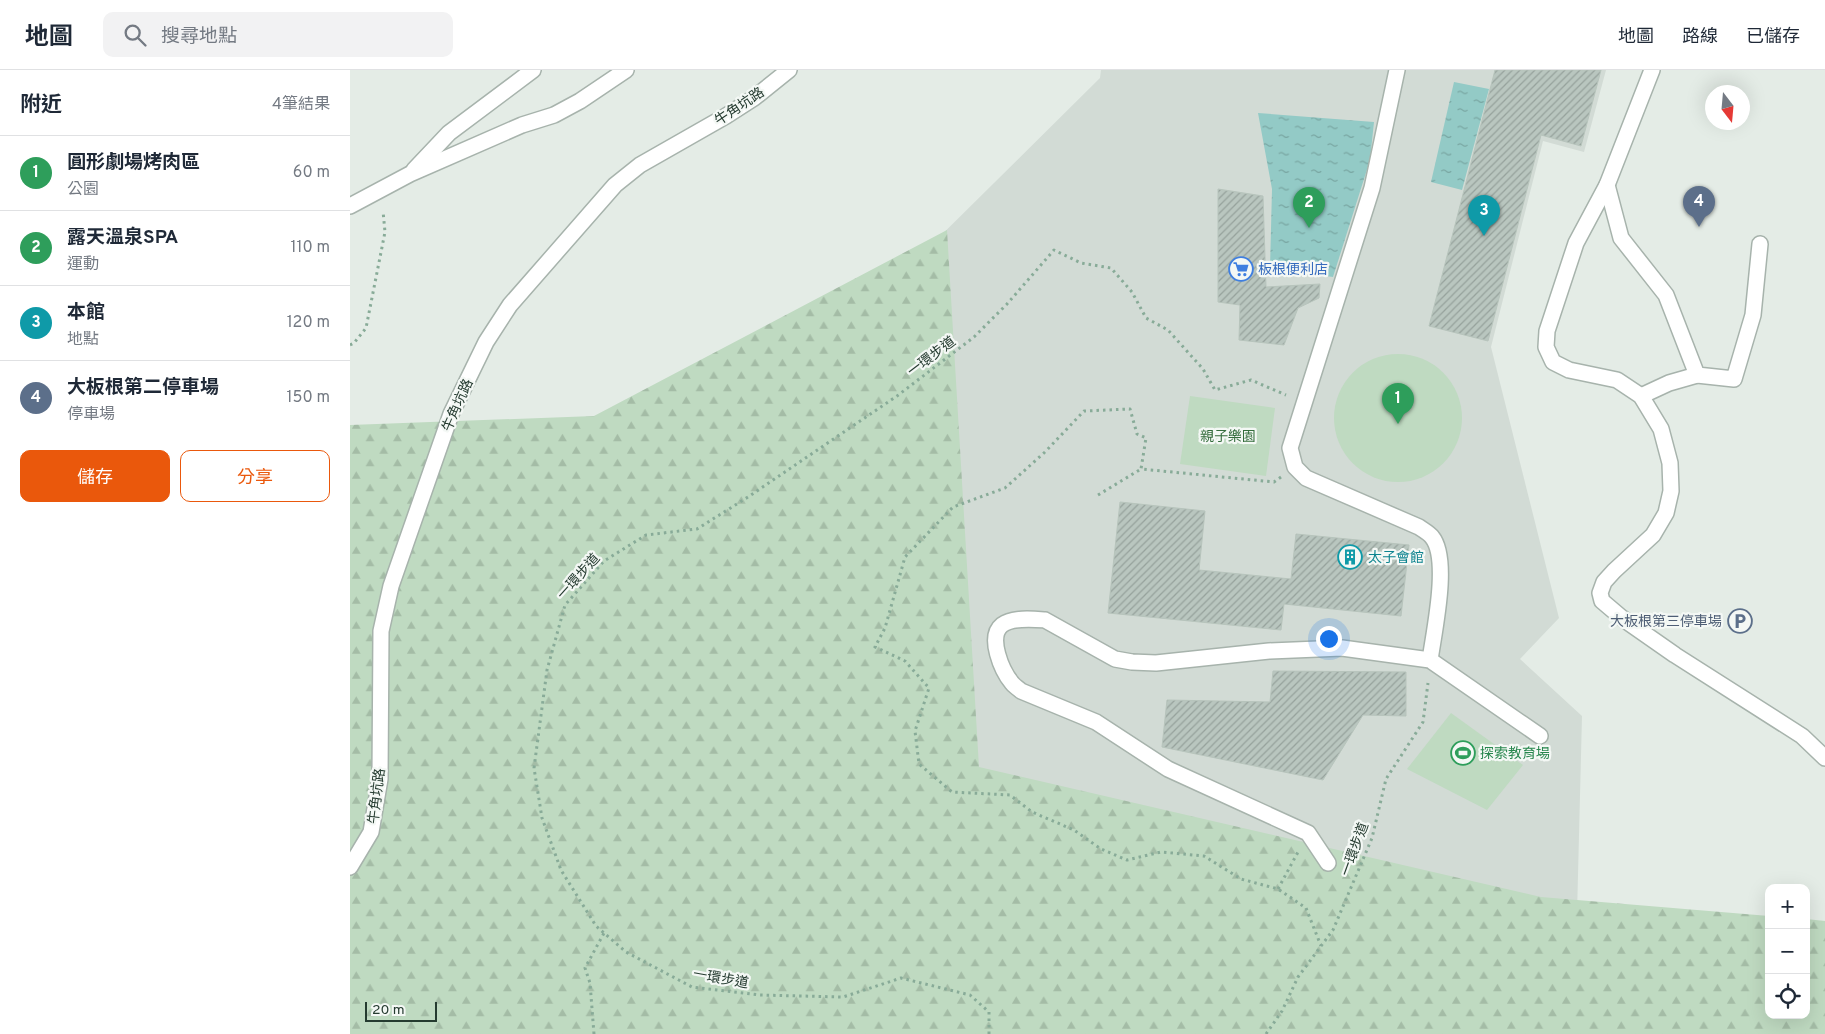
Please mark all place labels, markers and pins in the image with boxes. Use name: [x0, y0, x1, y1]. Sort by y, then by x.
pin: 4: [1683, 186, 1715, 227]
pin: 2: [1293, 187, 1325, 228]
pin: 3: [1468, 195, 1500, 236]
supermarket icon: 板根便利店: [1228, 256, 1254, 282]
place label: 板根便利店: [1258, 262, 1328, 279]
pin: 1: [1382, 383, 1414, 424]
building icon: 太子會館: [1337, 544, 1363, 570]
place label: 太子會館: [1368, 550, 1424, 567]
parking icon: 大板根第三停車場: [1727, 608, 1753, 634]
place label: 大板根第三停車場: [1610, 614, 1722, 631]
sports icon: 探索教育場: [1450, 740, 1476, 766]
place label: 探索教育場: [1480, 746, 1550, 763]

